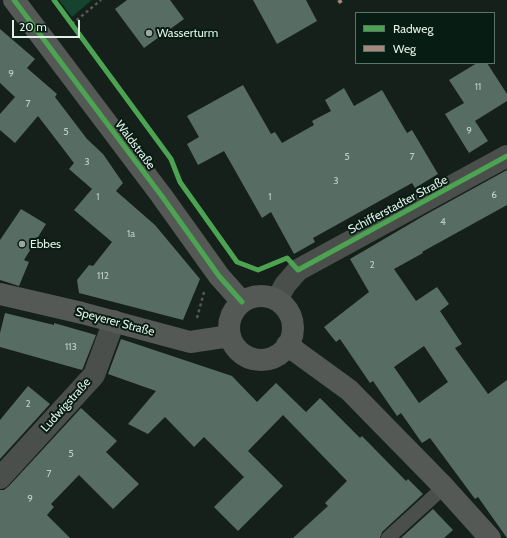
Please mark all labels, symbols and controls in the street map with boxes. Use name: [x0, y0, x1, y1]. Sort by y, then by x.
scale bar: [14, 12, 82, 38]
legend: [355, 12, 495, 64]
text: 20 m: [19, 19, 47, 34]
text: Radweg: [393, 21, 433, 36]
place label: Wasserturm: [157, 26, 218, 40]
marker: Wasserturm: [144, 28, 154, 38]
text: Weg: [393, 41, 416, 56]
house number: 9: [8, 68, 14, 80]
house number: 11: [475, 81, 481, 93]
house number: 7: [25, 98, 31, 110]
street label: Waldstraße: [112, 118, 158, 172]
house number: 9: [466, 125, 472, 137]
house number: 5: [63, 126, 69, 138]
house number: 5: [344, 151, 350, 163]
house number: 7: [409, 151, 415, 163]
house number: 3: [84, 156, 90, 168]
street label: Schifferstadter Straße: [346, 173, 450, 237]
house number: 3: [333, 175, 339, 187]
house number: 6: [491, 189, 497, 201]
house number: 1: [96, 191, 100, 203]
house number: 1: [268, 191, 272, 203]
house number: 4: [440, 216, 446, 228]
house number: 1a: [127, 228, 135, 240]
place label: Ebbes: [30, 237, 61, 251]
marker: Ebbes: [17, 239, 27, 249]
house number: 2: [369, 259, 375, 271]
house number: 112: [97, 270, 109, 282]
street label: Speyerer Straße: [74, 305, 156, 339]
house number: 113: [65, 341, 77, 353]
street label: Ludwigstraße: [38, 375, 94, 435]
house number: 2: [25, 398, 31, 410]
house number: 5: [68, 448, 74, 460]
house number: 7: [46, 468, 52, 480]
house number: 9: [27, 493, 33, 505]

